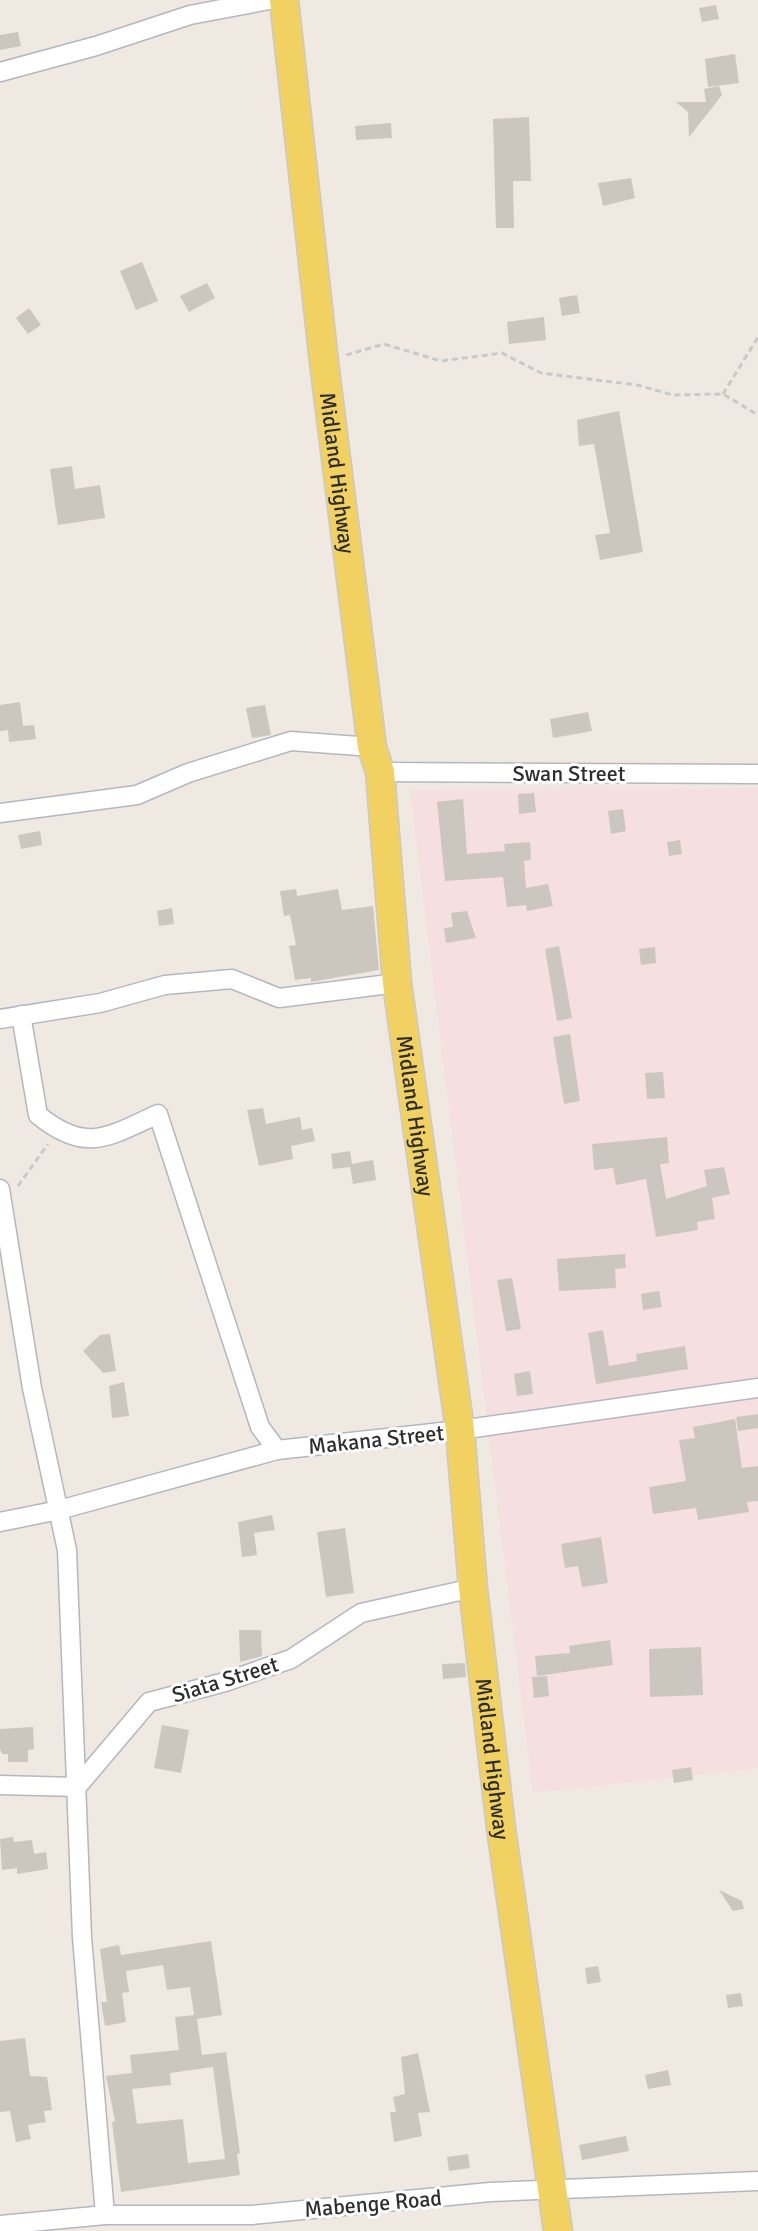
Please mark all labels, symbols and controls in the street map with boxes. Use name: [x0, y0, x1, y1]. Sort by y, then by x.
street label: Midland Highway: [314, 391, 361, 556]
street label: Swan Street: [513, 760, 626, 787]
street label: Midland Highway: [390, 1033, 440, 1199]
street label: Makana Street: [307, 1419, 446, 1460]
street label: Siata Street: [169, 1650, 282, 1708]
street label: Midland Highway: [470, 1677, 516, 1842]
street label: Mabenge Road: [303, 2184, 443, 2223]

